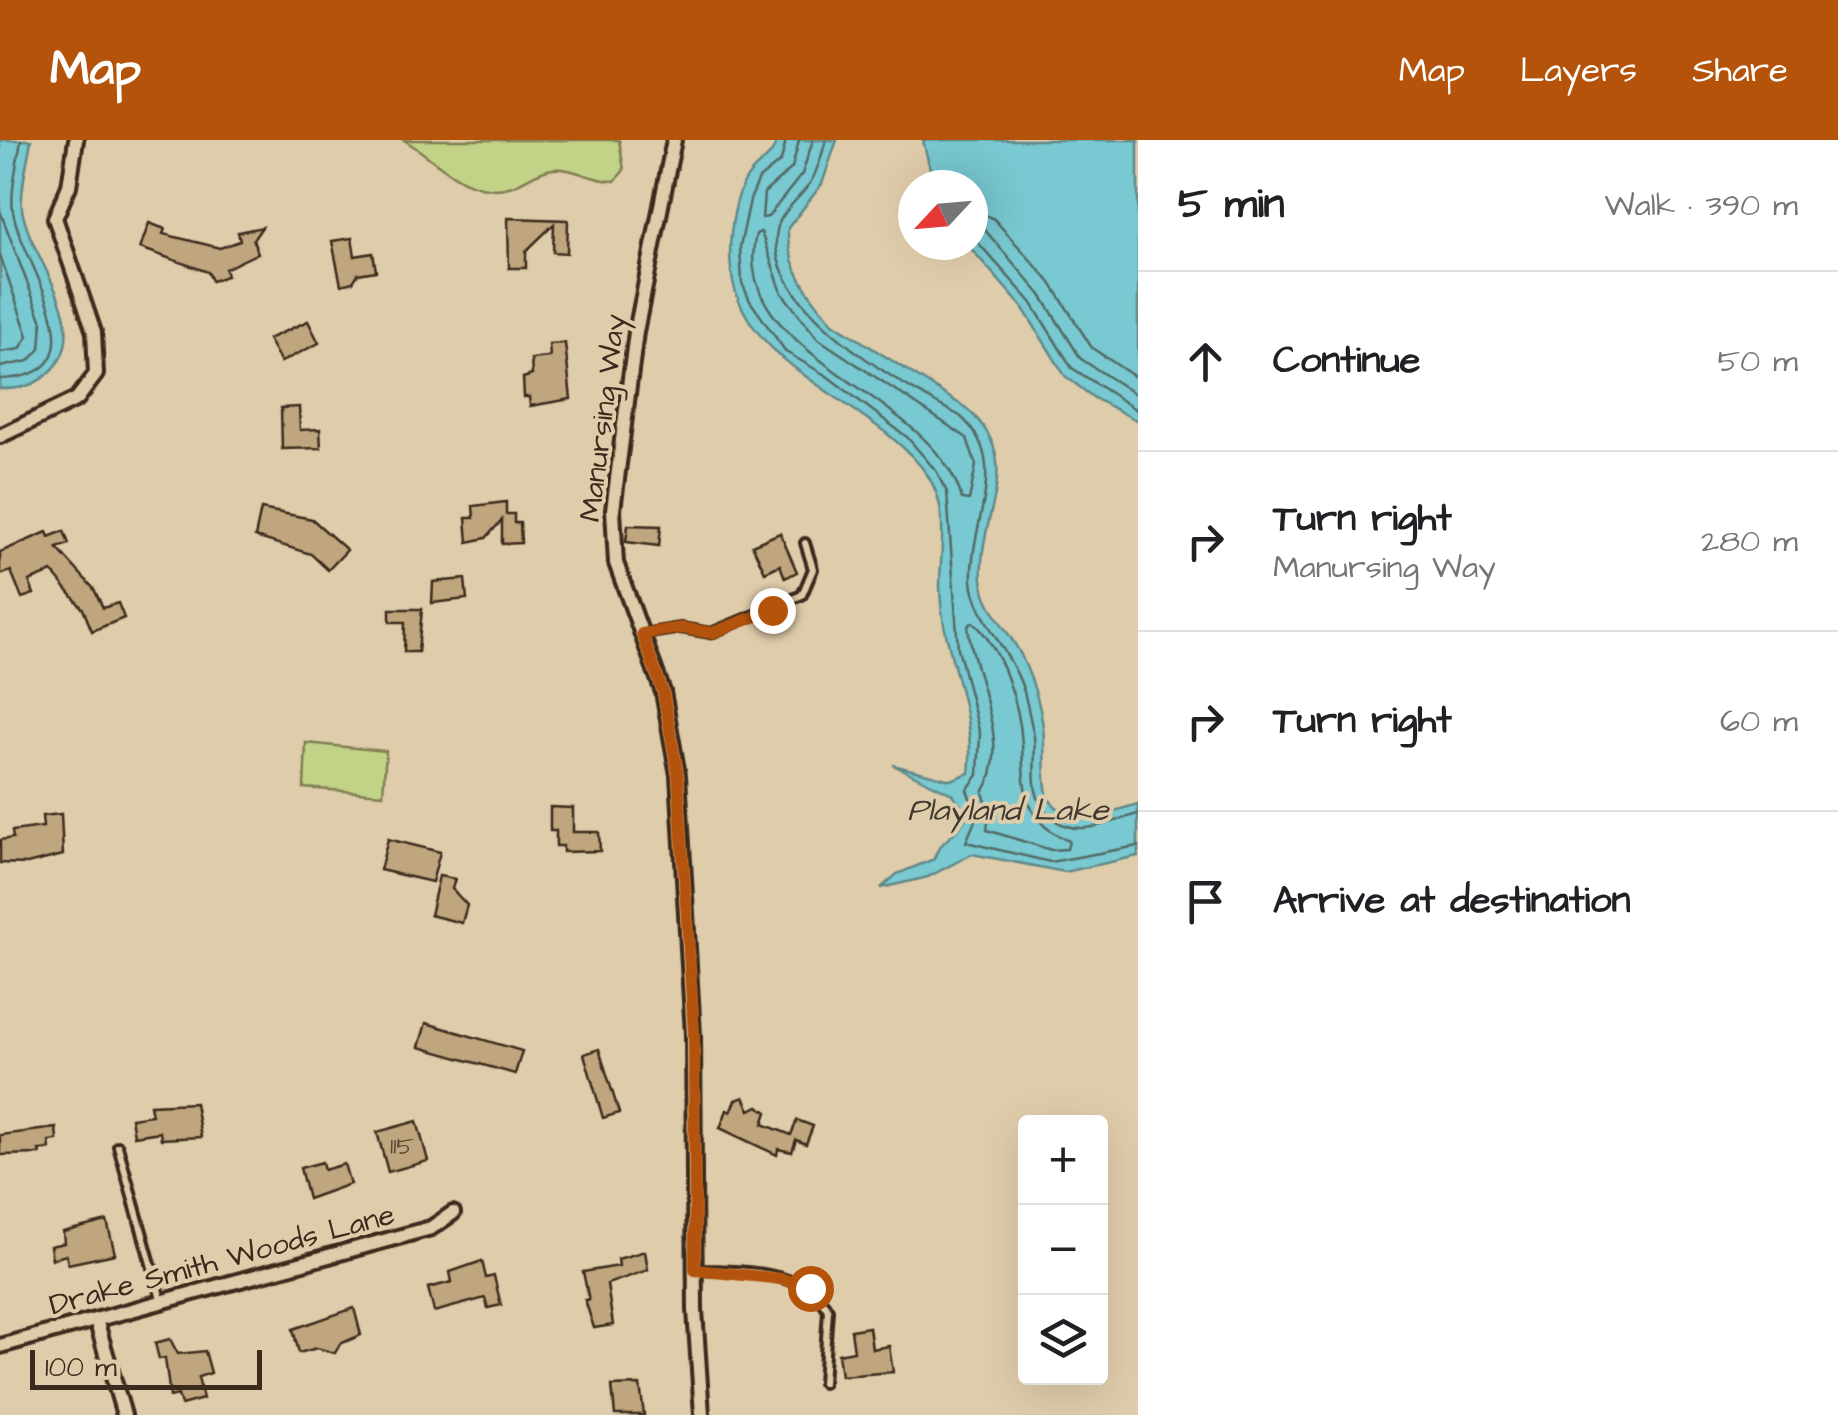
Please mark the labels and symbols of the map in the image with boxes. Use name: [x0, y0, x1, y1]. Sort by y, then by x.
north arrow: [898, 170, 988, 260]
street label: Manursing Way: [569, 312, 638, 524]
route end: [750, 588, 796, 634]
water label: Playland Lake: [907, 788, 1110, 834]
house number: 115: [390, 1129, 414, 1164]
street label: Drake Smith Woods Lane: [45, 1194, 399, 1326]
route start: [788, 1266, 834, 1312]
scale bar: [30, 1345, 262, 1390]

